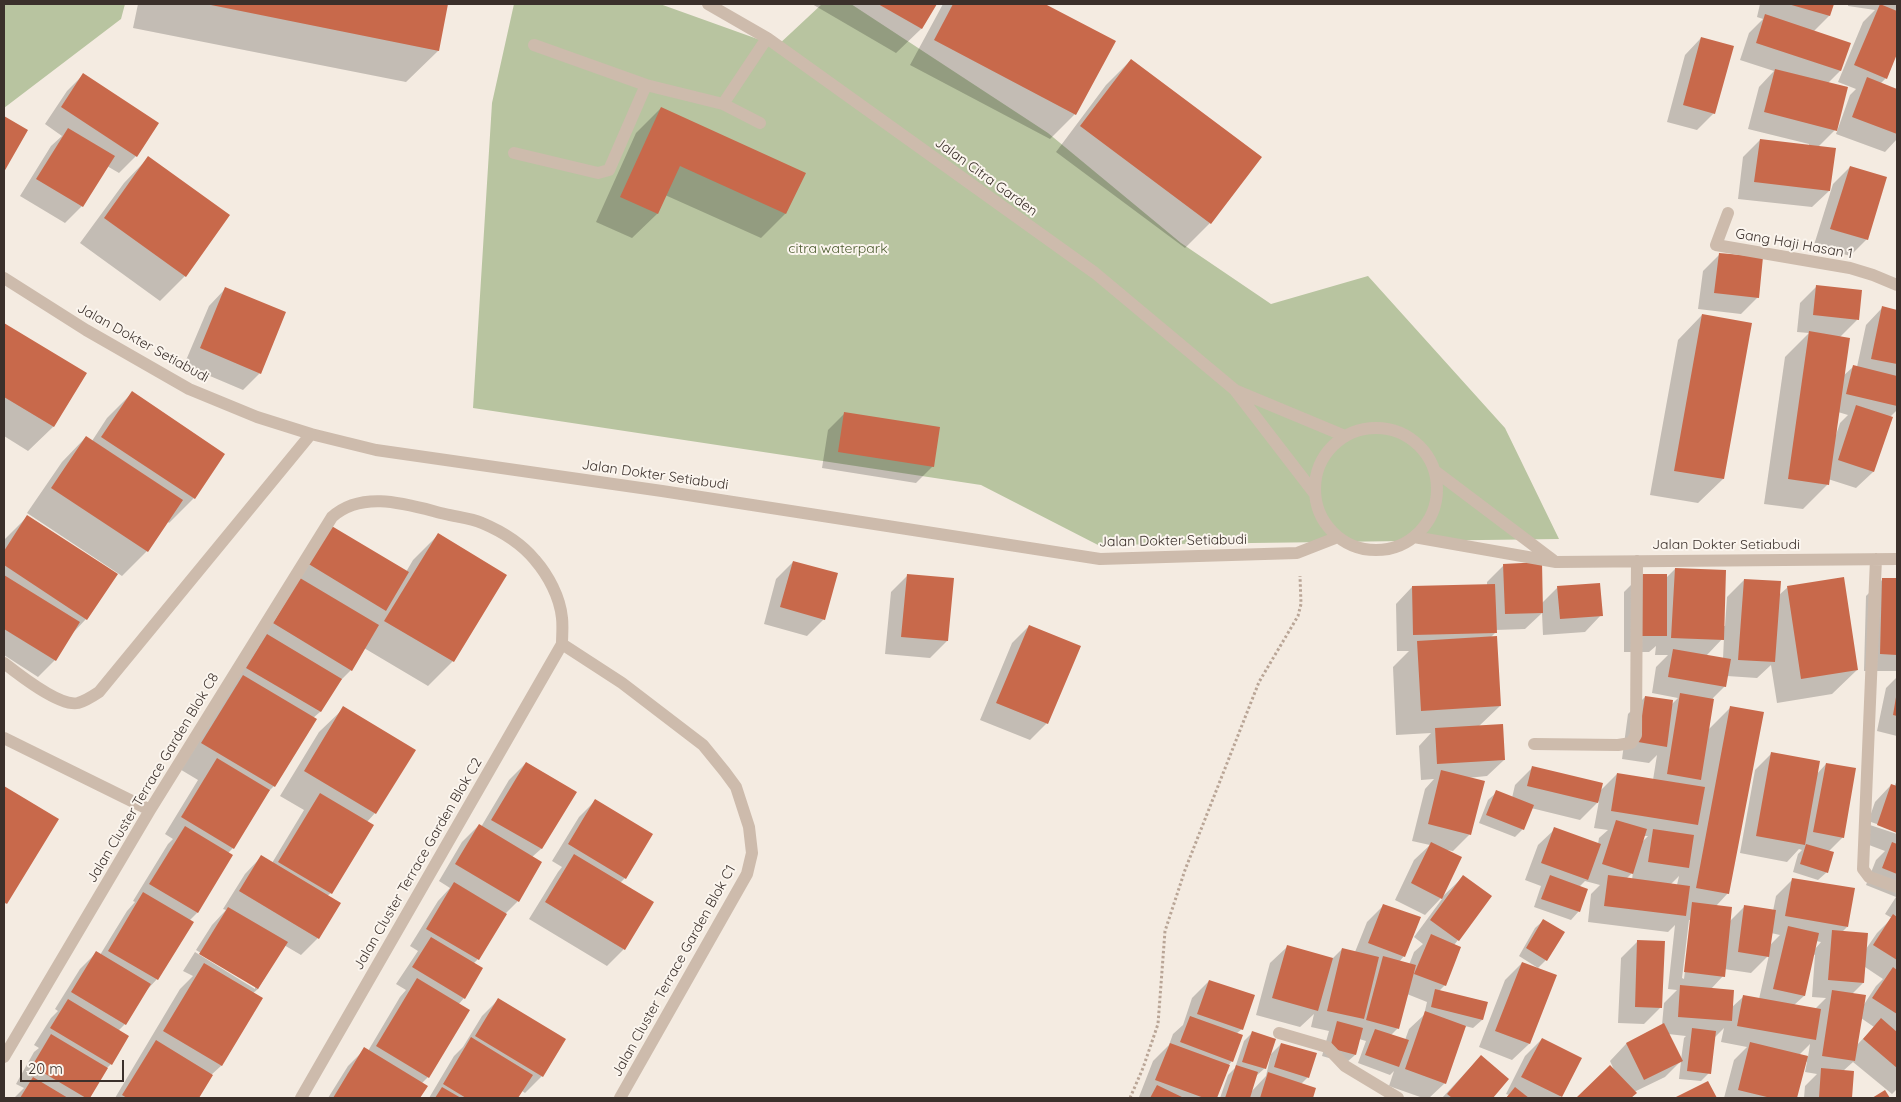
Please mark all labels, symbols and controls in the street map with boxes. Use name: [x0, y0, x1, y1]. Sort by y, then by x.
street label: Jalan Citra Garden: [932, 134, 1040, 220]
street label: Gang Haji Hasan 1: [1734, 225, 1854, 263]
park label: citra waterpark: [788, 241, 888, 257]
street label: Jalan Dokter Setiabudi: [74, 300, 212, 386]
street label: Jalan Dokter Setiabudi: [581, 456, 729, 494]
street label: Jalan Dokter Setiabudi: [1099, 531, 1247, 551]
street label: Jalan Dokter Setiabudi: [1652, 537, 1800, 553]
street label: Jalan Cluster Terrace Garden Blok C8: [84, 670, 222, 886]
street label: Jalan Cluster Terrace Garden Blok C2: [350, 755, 486, 973]
street label: Jalan Cluster Terrace Garden Blok C1: [609, 862, 739, 1080]
scale bar: [22, 1050, 126, 1082]
text: 20 m: [28, 1059, 63, 1078]

